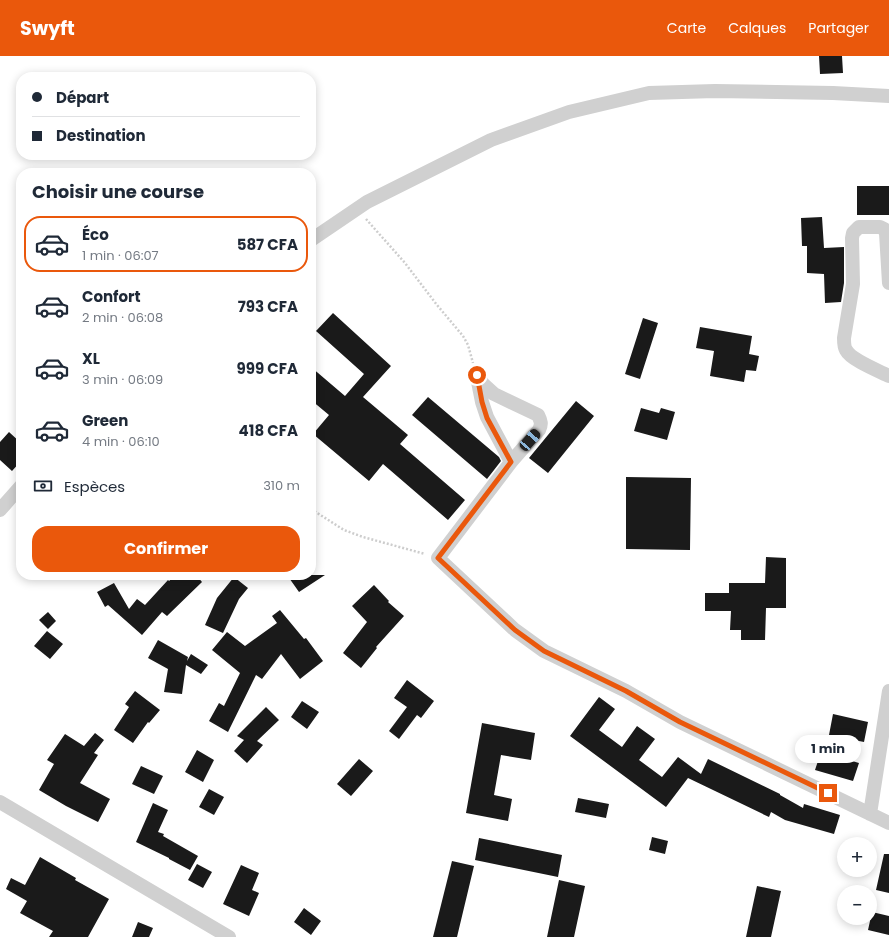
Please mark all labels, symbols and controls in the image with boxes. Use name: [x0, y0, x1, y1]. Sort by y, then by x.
text: Swyft: [20, 15, 75, 42]
text: Carte: [667, 18, 706, 38]
text: Calques: [728, 18, 786, 38]
text: Partager: [808, 18, 869, 38]
text: Départ: [56, 87, 109, 108]
text: Destination: [56, 125, 146, 146]
text: Choisir une course: [32, 179, 204, 204]
text: Éco: [82, 224, 109, 245]
icon: car: [34, 226, 70, 262]
text: 587 CFA: [237, 234, 298, 255]
text: 1 min · 06:07: [82, 246, 159, 265]
text: Confort: [82, 286, 141, 307]
icon: car: [34, 288, 70, 324]
text: 793 CFA: [238, 296, 298, 317]
text: 2 min · 06:08: [82, 308, 163, 327]
text: XL: [82, 348, 100, 369]
icon: car: [34, 350, 70, 386]
text: 999 CFA: [236, 358, 298, 379]
route start: [468, 366, 486, 384]
text: 3 min · 06:09: [82, 370, 163, 389]
text: Green: [82, 410, 128, 431]
icon: car: [34, 412, 70, 448]
text: 418 CFA: [239, 420, 298, 441]
car: [518, 427, 542, 453]
text: 4 min · 06:10: [82, 432, 160, 451]
icon: cash: [32, 475, 54, 497]
text: Espèces: [64, 476, 125, 497]
text: 310 m: [263, 476, 300, 495]
button: Confirmer: [32, 526, 300, 572]
callout: 1 min: [795, 735, 861, 763]
text: 1 min: [811, 739, 845, 758]
route end: [819, 784, 837, 802]
map controls: [837, 837, 877, 925]
button: +: [837, 837, 877, 877]
button: −: [837, 885, 877, 925]

